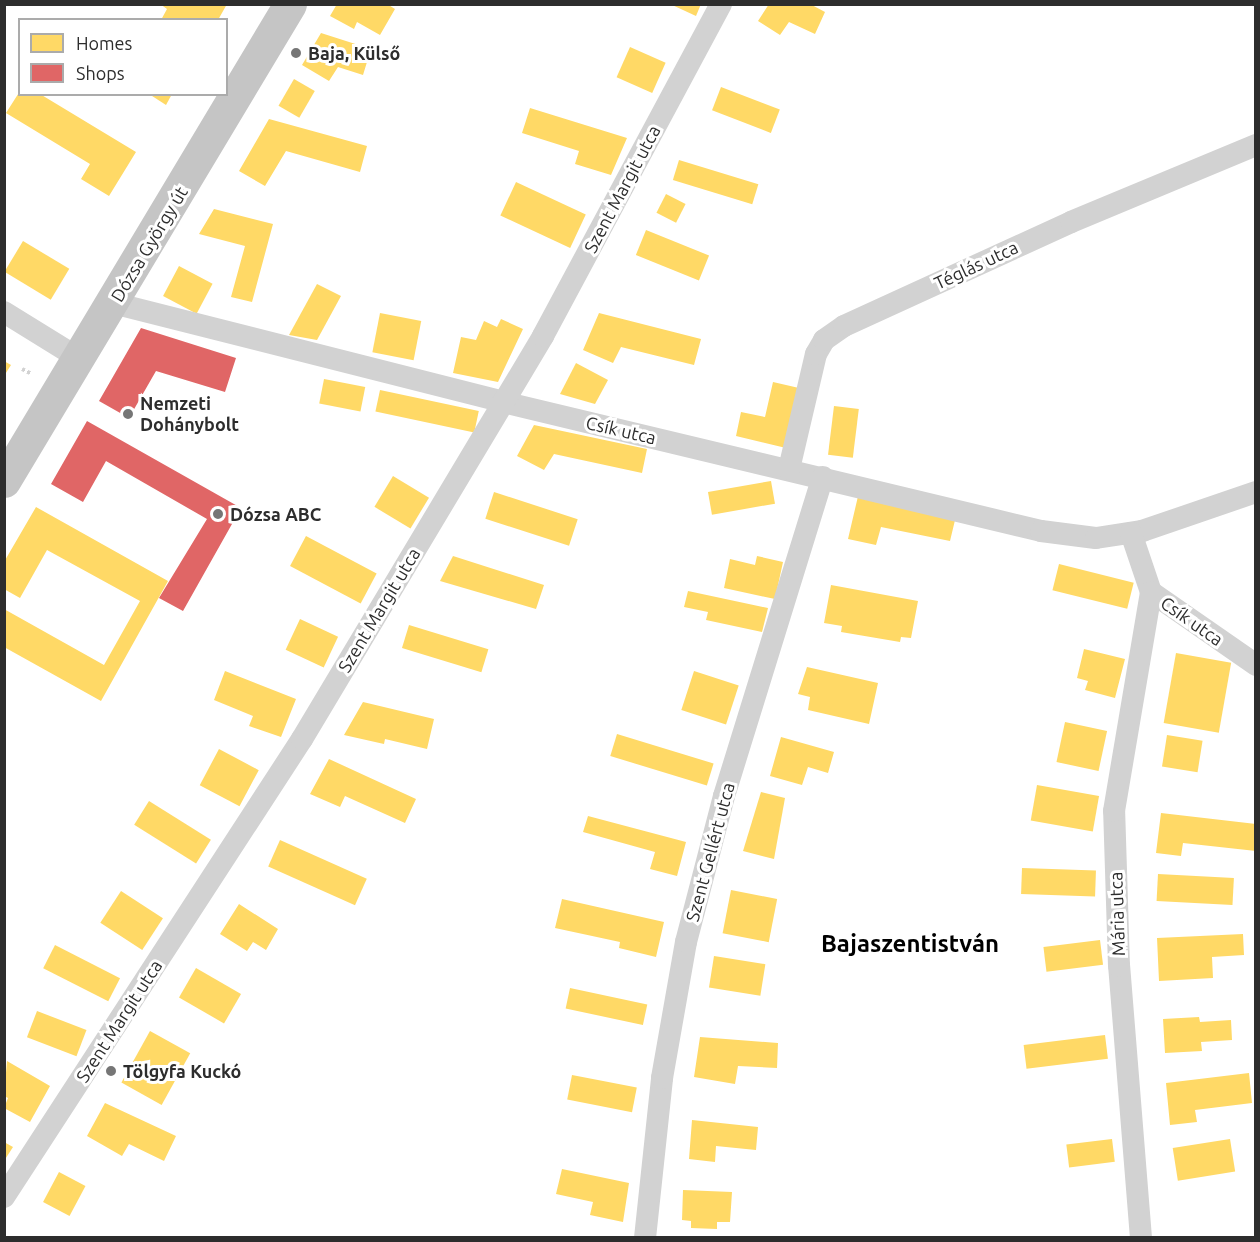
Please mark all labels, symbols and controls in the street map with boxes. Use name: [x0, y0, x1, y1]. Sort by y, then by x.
legend: [18, 18, 228, 96]
text: Homes: [76, 33, 132, 53]
place label: Baja, Külső: [308, 42, 400, 64]
marker: Baja, Külső: [289, 46, 303, 60]
text: Shops: [76, 63, 125, 83]
street label: Szent Margit utca: [579, 121, 665, 257]
street label: Dózsa György út: [106, 182, 192, 306]
street label: Téglás utca: [931, 236, 1021, 294]
place label: Nemzeti Dohánybolt: [140, 393, 239, 436]
marker: Nemzeti Dohánybolt: [121, 407, 135, 421]
street label: Csík utca: [584, 411, 658, 449]
place label: Dózsa ABC: [230, 503, 321, 525]
marker: Dózsa ABC: [211, 507, 225, 521]
street label: Szent Margit utca: [333, 544, 425, 676]
street label: Csík utca: [1157, 592, 1227, 650]
street label: Szent Gellért utca: [681, 780, 739, 924]
street label: Mária utca: [1105, 871, 1129, 957]
district label: Bajaszentistván: [821, 930, 999, 958]
street label: Szent Margit utca: [71, 956, 167, 1086]
place label: Tölgyfa Kuckó: [123, 1060, 241, 1082]
marker: Tölgyfa Kuckó: [104, 1064, 118, 1078]

